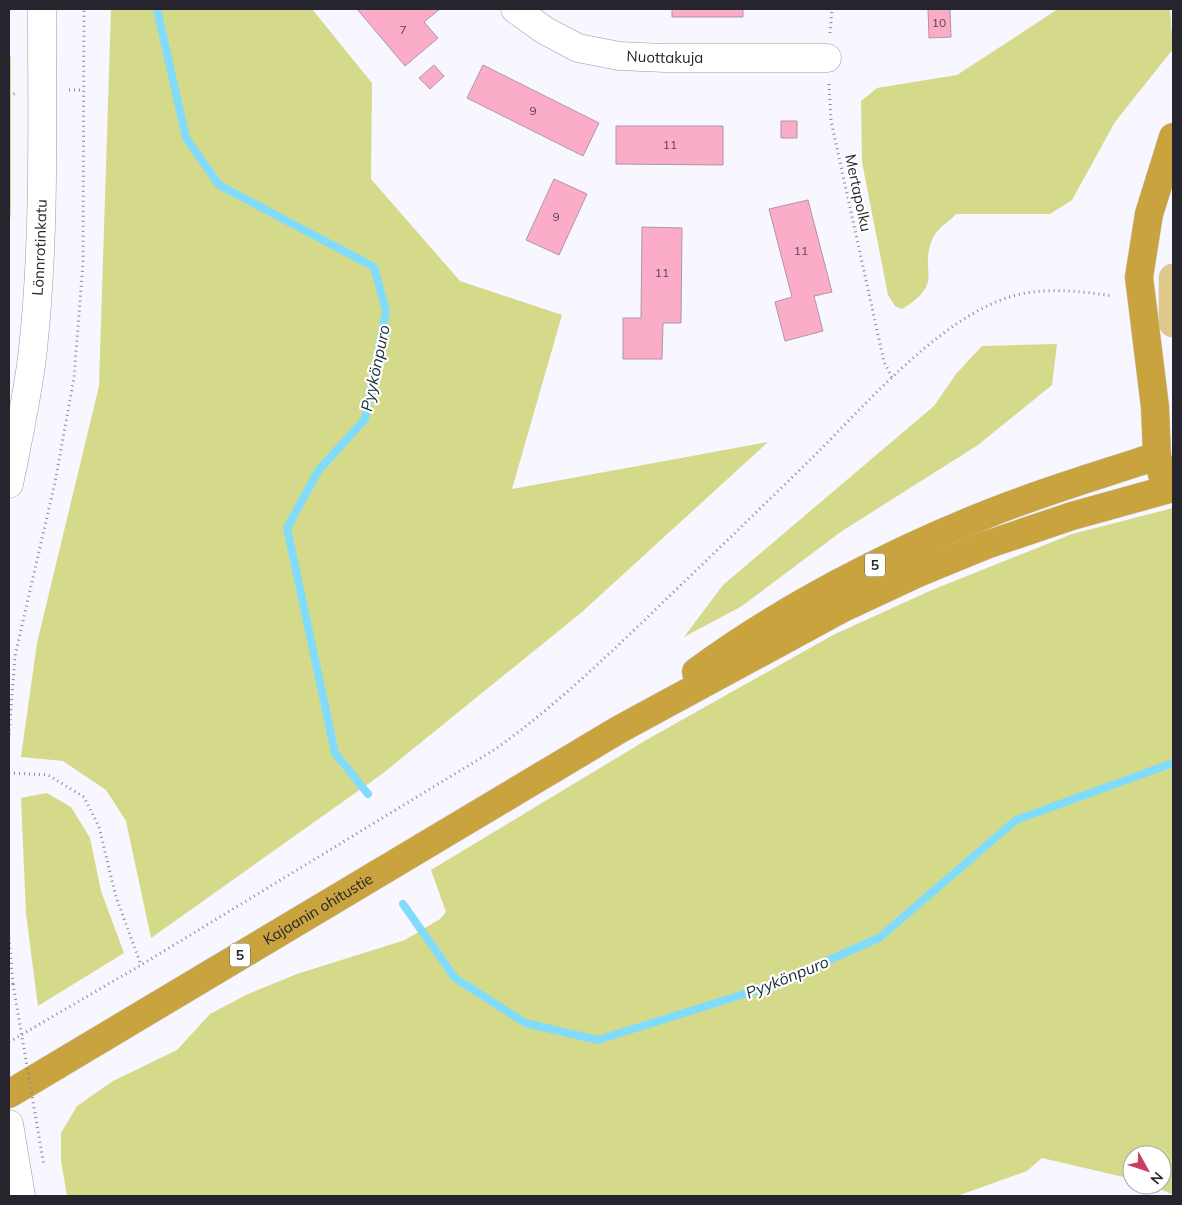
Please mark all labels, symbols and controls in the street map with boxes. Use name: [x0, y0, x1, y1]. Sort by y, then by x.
house number: 10: [932, 15, 946, 30]
house number: 7: [399, 22, 407, 37]
street label: Nuottakuja: [626, 46, 703, 67]
house number: 9: [529, 103, 537, 118]
house number: 11: [663, 137, 677, 152]
street label: Mertapolku: [841, 152, 876, 233]
street label: Lönnrotinkatu: [28, 199, 51, 296]
house number: 9: [552, 209, 560, 224]
house number: 11: [794, 243, 808, 258]
house number: 11: [655, 265, 669, 280]
water label: Pyykönpuro: [356, 323, 394, 413]
road number: 5: [865, 554, 885, 576]
street label: Kajaanin ohitustie: [259, 869, 376, 949]
road number: 5: [230, 944, 250, 966]
water label: Pyykönpuro: [743, 951, 831, 1003]
north arrow: [1122, 1145, 1172, 1195]
text: N: [1147, 1169, 1167, 1188]

